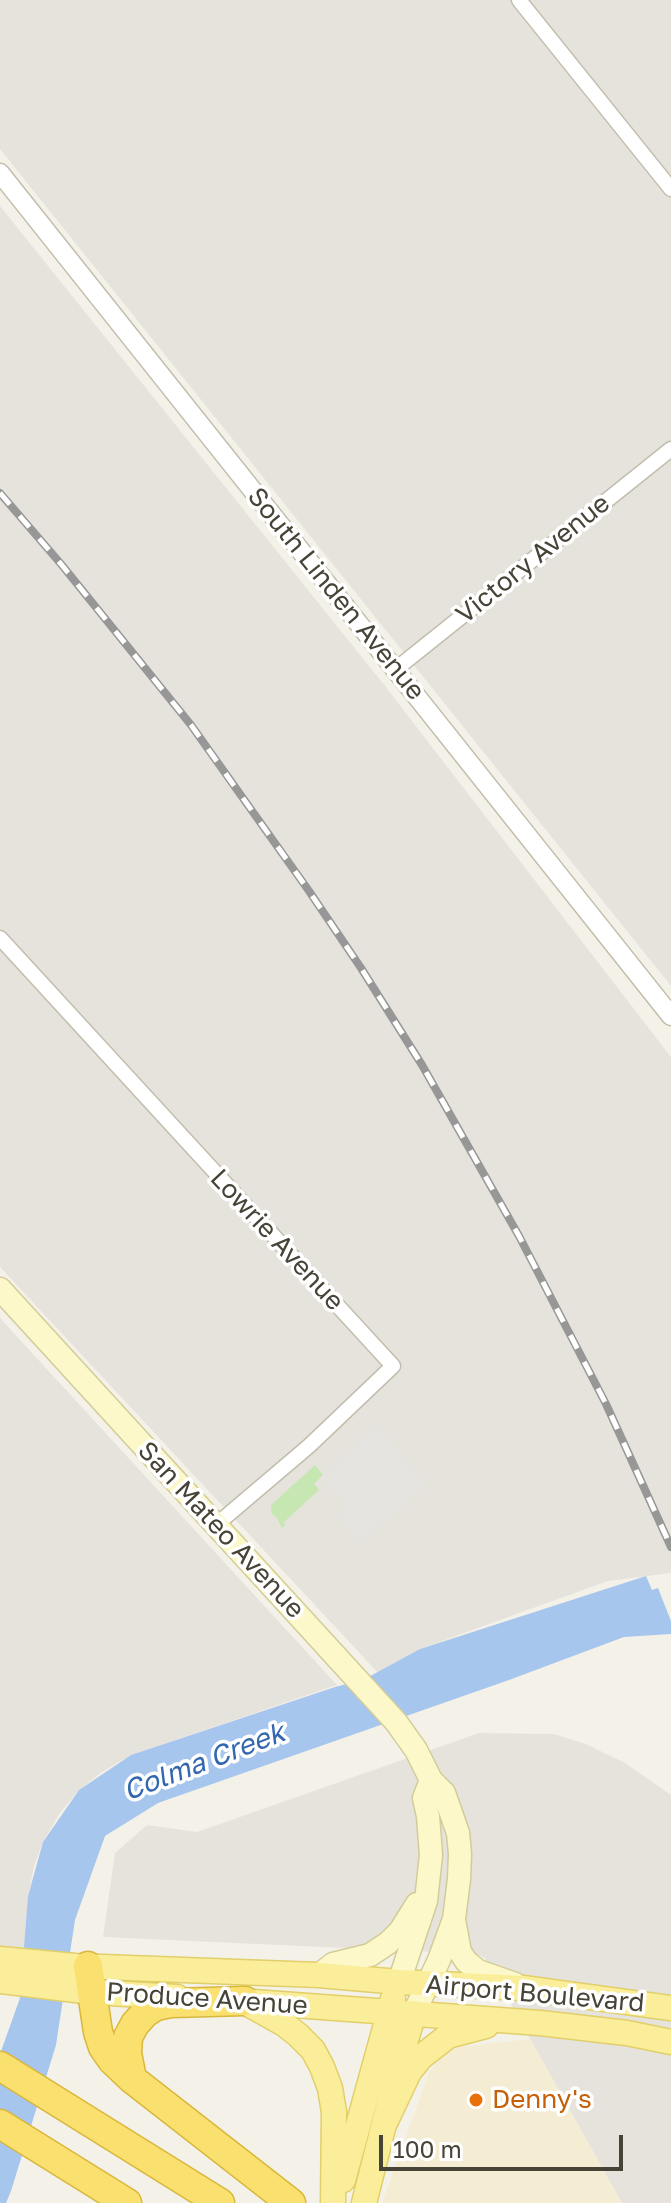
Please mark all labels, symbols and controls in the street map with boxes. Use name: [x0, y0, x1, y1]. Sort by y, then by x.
street label: South Linden Avenue: [241, 482, 431, 706]
street label: Victory Avenue: [450, 488, 616, 630]
street label: Lowrie Avenue: [204, 1163, 350, 1317]
street label: San Mateo Avenue: [131, 1435, 311, 1625]
water label: Colma Creek: [118, 1716, 290, 1808]
street label: Airport Boulevard: [424, 1969, 646, 2019]
street label: Produce Avenue: [105, 1976, 309, 2022]
place label: Denny's: [492, 2084, 592, 2116]
marker: Denny's: [467, 2091, 485, 2109]
scale bar: [383, 2119, 627, 2169]
text: 100 m: [393, 2134, 462, 2163]

